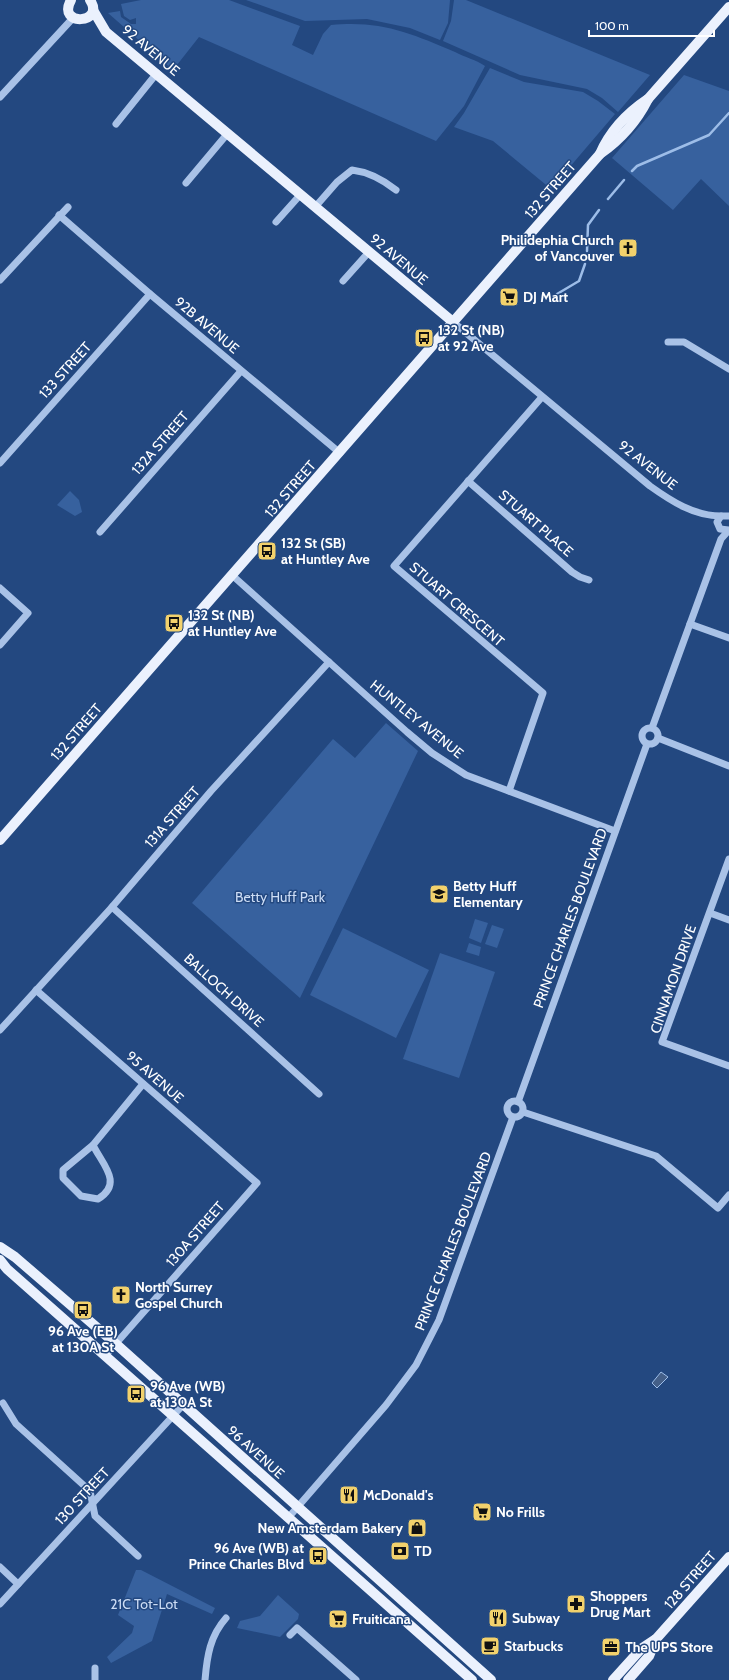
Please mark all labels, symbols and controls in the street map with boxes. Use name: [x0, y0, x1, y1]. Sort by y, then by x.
scale bar: [589, 12, 714, 38]
text: 100 m: [595, 18, 629, 33]
street label: 92 AVENUE: [118, 20, 184, 80]
street label: 132 STREET: [520, 157, 580, 222]
street label: 92 AVENUE: [366, 229, 432, 289]
place label: Philidephia Church of Vancouver: [501, 231, 614, 265]
church icon: Philidephia Church of Vancouver: [617, 237, 639, 259]
supermarket icon: DJ Mart: [498, 286, 520, 308]
place label: DJ Mart: [523, 288, 568, 306]
street label: 92B AVENUE: [171, 293, 243, 357]
place label: 132 St (NB) at 92 Ave: [438, 321, 505, 355]
bus stop icon: 132 St (NB) at 92 Ave: [413, 327, 435, 349]
street label: 133 STREET: [35, 338, 95, 402]
street label: 132A STREET: [128, 407, 193, 478]
street label: 92 AVENUE: [615, 436, 681, 494]
street label: 132 STREET: [260, 456, 320, 521]
street label: STUART PLACE: [495, 486, 577, 560]
place label: 132 St (SB) at Huntley Ave: [281, 534, 370, 568]
bus stop icon: 132 St (SB) at Huntley Ave: [256, 540, 278, 562]
street label: STUART CRESCENT: [406, 558, 508, 650]
place label: 132 St (NB) at Huntley Ave: [188, 606, 277, 640]
bus stop icon: 132 St (NB) at Huntley Ave: [163, 612, 185, 634]
street label: HUNTLEY AVENUE: [367, 676, 468, 762]
street label: 132 STREET: [46, 699, 106, 764]
street label: 131A STREET: [140, 782, 204, 851]
street label: PRINCE CHARLES BOULEVARD: [529, 826, 611, 1010]
place label: Betty Huff Elementary: [453, 877, 523, 911]
school or university icon: Betty Huff Elementary: [428, 883, 450, 905]
park label: Betty Huff Park: [235, 888, 326, 906]
street label: CINNAMON DRIVE: [646, 922, 700, 1036]
street label: BALLOCH DRIVE: [180, 949, 268, 1031]
street label: 95 AVENUE: [122, 1047, 188, 1107]
street label: PRINCE CHARLES BOULEVARD: [411, 1149, 495, 1333]
street label: 130A STREET: [162, 1197, 229, 1270]
place label: North Surrey Gospel Church: [135, 1278, 223, 1312]
church icon: North Surrey Gospel Church: [110, 1284, 132, 1306]
bus stop icon: 96 Ave (EB) at 130A St: [72, 1299, 94, 1321]
place label: 96 Ave (EB) at 130A St: [48, 1322, 118, 1356]
place label: 96 Ave (WB) at 130A St: [150, 1377, 225, 1411]
bus stop icon: 96 Ave (WB) at 130A St: [125, 1383, 147, 1405]
street label: 96 AVENUE: [224, 1422, 289, 1483]
street label: 130 STREET: [51, 1463, 114, 1529]
restaurant icon: McDonald's: [338, 1484, 360, 1506]
place label: McDonald's: [363, 1486, 433, 1504]
supermarket icon: No Frills: [471, 1501, 493, 1523]
place label: No Frills: [496, 1503, 545, 1521]
shop icon: New Amsterdam Bakery: [406, 1517, 428, 1539]
place label: New Amsterdam Bakery: [258, 1519, 403, 1537]
place label: 96 Ave (WB) at Prince Charles Blvd: [189, 1539, 304, 1573]
bank icon: TD: [389, 1540, 411, 1562]
place label: TD: [414, 1542, 432, 1560]
bus stop icon: 96 Ave (WB) at Prince Charles Blvd: [307, 1545, 329, 1567]
street label: 128 STREET: [660, 1547, 720, 1613]
place label: Shoppers Drug Mart: [590, 1587, 651, 1621]
pharmacy icon: Shoppers Drug Mart: [565, 1593, 587, 1615]
park label: 21C Tot-Lot: [110, 1595, 178, 1613]
restaurant icon: Subway: [487, 1607, 509, 1629]
supermarket icon: Fruiticana: [327, 1608, 349, 1630]
place label: Subway: [512, 1609, 560, 1627]
place label: Fruiticana: [352, 1610, 411, 1628]
cafe icon: Starbucks: [479, 1635, 501, 1657]
office icon: The UPS Store: [600, 1636, 622, 1658]
place label: Starbucks: [504, 1637, 563, 1655]
place label: The UPS Store: [625, 1638, 713, 1656]

